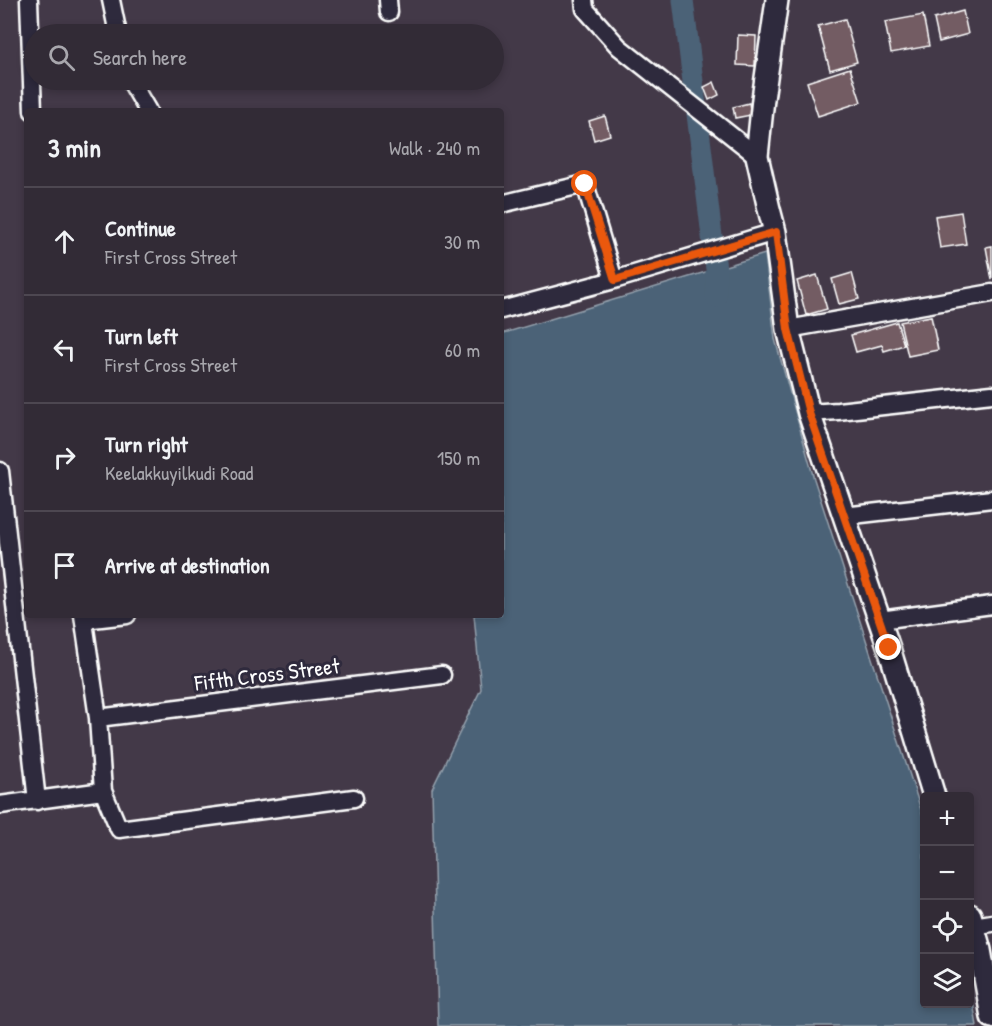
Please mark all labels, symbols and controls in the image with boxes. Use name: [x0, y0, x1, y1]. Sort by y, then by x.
search box: [24, 24, 504, 90]
icon: search: [45, 41, 78, 74]
text: Search here: [93, 42, 187, 72]
text: 3 min: [48, 130, 101, 165]
text: Walk · 240 m: [389, 134, 480, 161]
route start: [571, 170, 597, 196]
text: Continue: [105, 213, 176, 243]
icon: ahead: [48, 225, 81, 258]
text: 30 m: [444, 228, 480, 255]
text: First Cross Street: [105, 243, 237, 270]
text: Turn left: [105, 321, 178, 351]
icon: left: [48, 333, 81, 366]
text: 60 m: [445, 336, 480, 363]
text: First Cross Street: [105, 351, 237, 378]
text: Turn right: [105, 429, 188, 459]
icon: right: [48, 441, 81, 474]
text: 150 m: [437, 444, 480, 471]
text: Keelakkuyilkudi Road: [105, 459, 253, 486]
icon: arrive: [48, 549, 81, 582]
text: Arrive at destination: [105, 550, 270, 580]
route end: [875, 634, 901, 660]
street label: Fifth Cross Street: [192, 650, 341, 698]
map controls: [920, 792, 974, 1008]
button: +: [920, 792, 974, 846]
button: −: [920, 846, 974, 900]
button: locate: [920, 900, 974, 954]
button: layers: [920, 954, 974, 1008]

